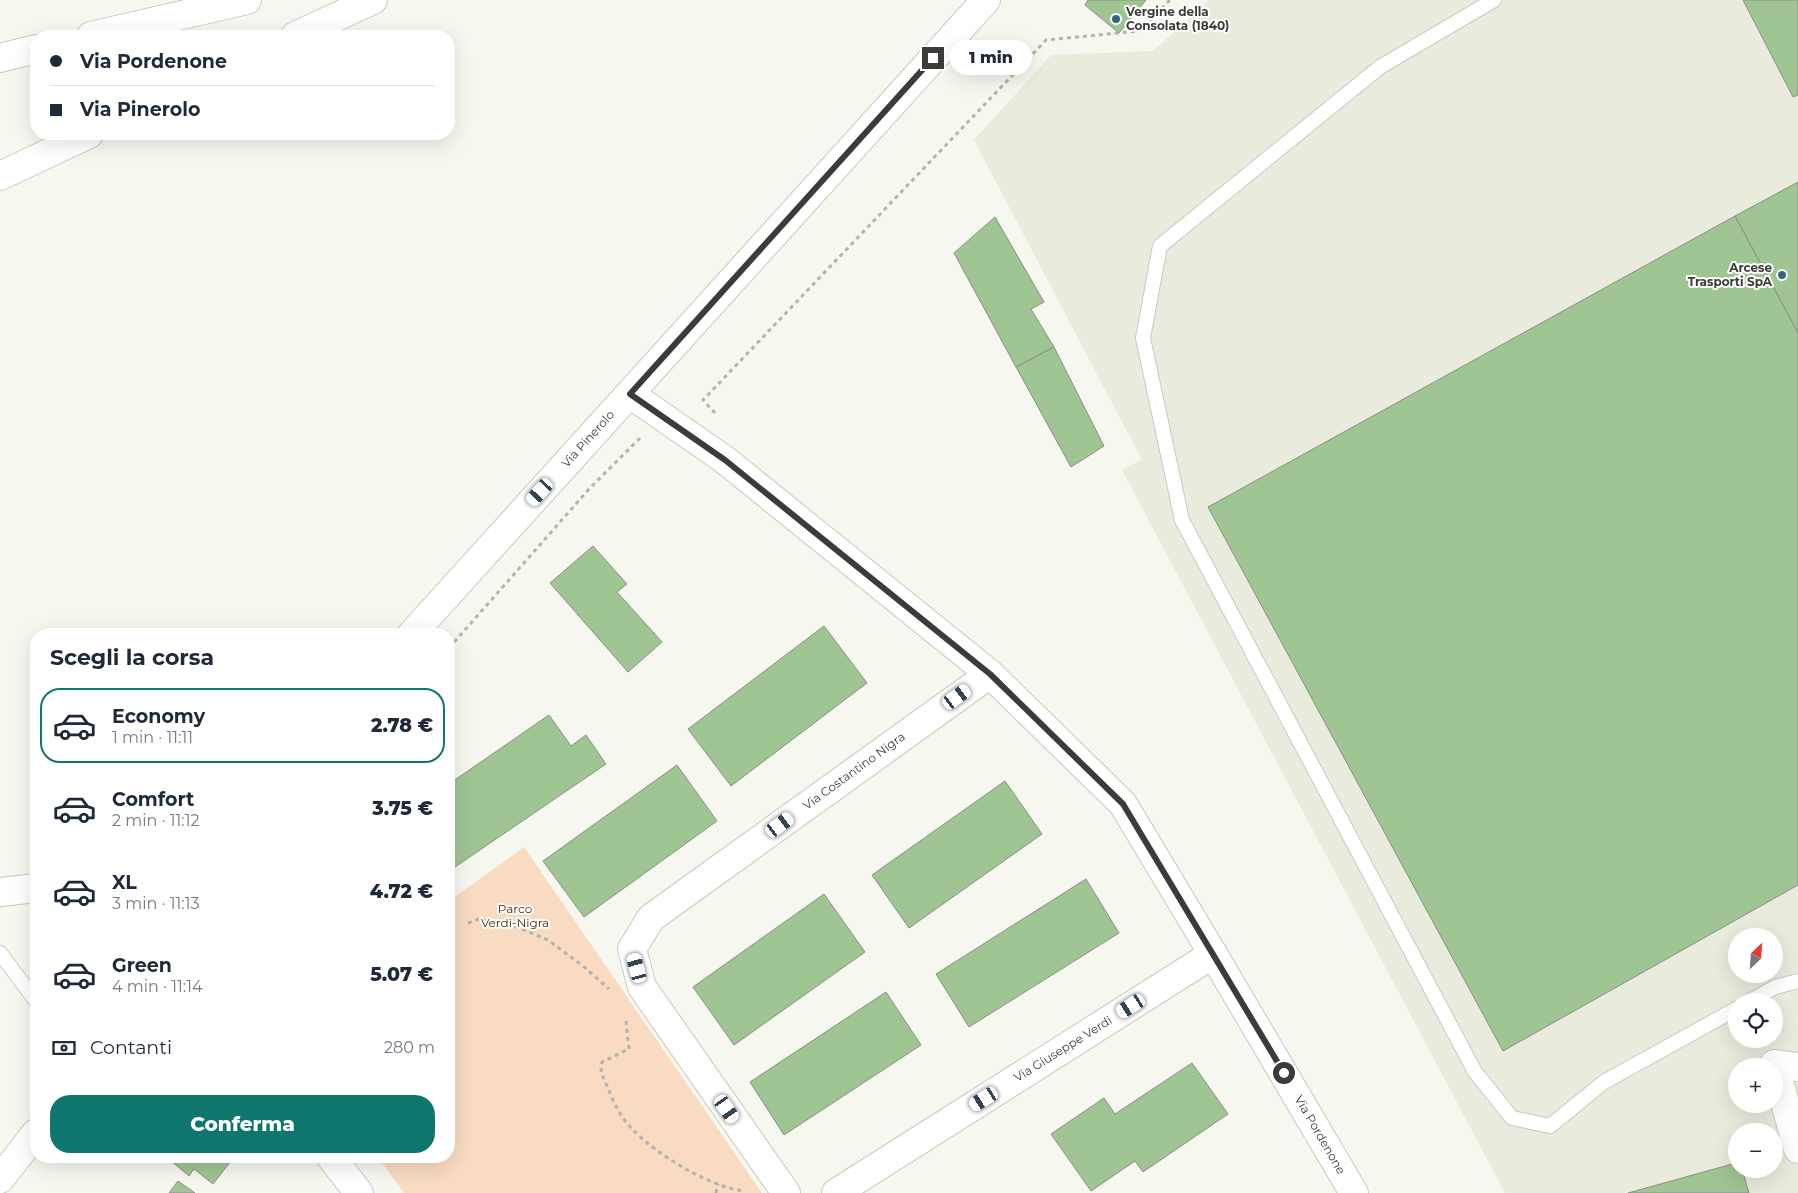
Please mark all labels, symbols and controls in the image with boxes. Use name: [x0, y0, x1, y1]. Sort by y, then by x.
place label: Vergine della Consolata (1840): [1125, 4, 1229, 33]
marker: Vergine della Consolata (1840): [1110, 13, 1122, 25]
callout: 1 min: [950, 40, 1033, 76]
route end: [922, 47, 944, 69]
text: 1 min: [969, 48, 1013, 67]
text: Via Pordenone: [80, 50, 227, 73]
text: Via Pinerolo: [80, 98, 200, 121]
place label: Arcese Trasporti SpA: [1688, 260, 1773, 289]
marker: Arcese Trasporti SpA: [1776, 269, 1788, 281]
street label: Via Pinerolo: [558, 407, 617, 470]
car: [524, 476, 555, 508]
text: Scegli la corsa: [50, 644, 214, 671]
car: [940, 682, 973, 712]
icon: car: [52, 703, 97, 748]
text: Economy: [112, 705, 205, 728]
text: 2.78 €: [371, 714, 433, 737]
text: 1 min · 11:11: [112, 728, 193, 747]
street label: Via Costantino Nigra: [800, 729, 908, 813]
icon: car: [52, 786, 97, 831]
text: Comfort: [112, 788, 194, 811]
text: 3.75 €: [372, 797, 433, 820]
car: [763, 810, 796, 840]
text: 2 min · 11:12: [112, 811, 200, 830]
icon: car: [52, 869, 97, 914]
text: XL: [112, 871, 137, 894]
text: 4.72 €: [370, 880, 433, 903]
text: 3 min · 11:13: [112, 894, 199, 913]
park label: Parco Verdi-Nigra: [481, 901, 549, 930]
north arrow: [1728, 928, 1782, 982]
map controls: [1728, 928, 1783, 1178]
icon: car: [52, 952, 97, 997]
car: [625, 952, 648, 984]
text: Green: [112, 954, 172, 977]
text: 5.07 €: [370, 963, 433, 986]
text: 4 min · 11:14: [112, 977, 203, 996]
car: [1114, 992, 1147, 1020]
button: locate: [1728, 993, 1783, 1048]
street label: Via Giuseppe Verdi: [1011, 1012, 1115, 1085]
icon: cash: [50, 1034, 78, 1062]
text: Contanti: [90, 1036, 172, 1059]
text: 280 m: [384, 1038, 435, 1057]
button: +: [1728, 1058, 1783, 1113]
route start: [1273, 1062, 1295, 1084]
car: [967, 1085, 1000, 1113]
car: [712, 1092, 741, 1126]
street label: Via Pordenone: [1292, 1093, 1349, 1177]
button: Conferma: [50, 1095, 435, 1153]
button: −: [1728, 1123, 1783, 1178]

